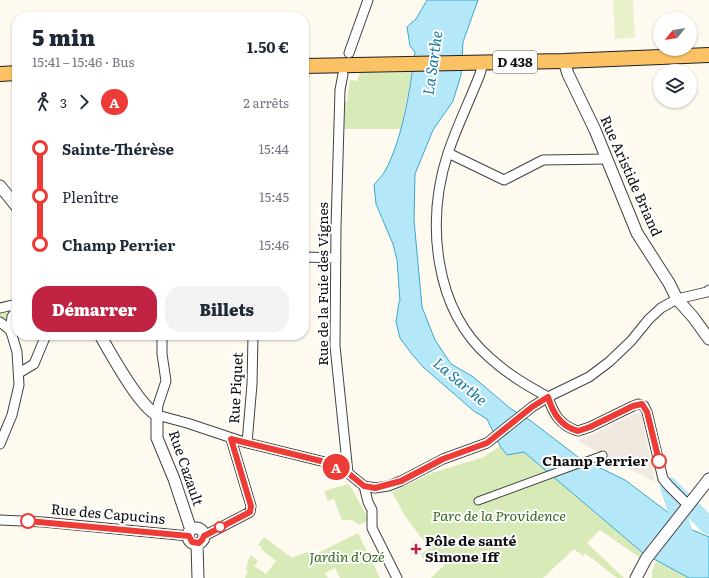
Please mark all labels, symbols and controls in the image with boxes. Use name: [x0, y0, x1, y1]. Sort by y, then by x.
north arrow: [653, 12, 697, 56]
map controls: [653, 12, 697, 108]
text: 5 min: [32, 20, 95, 53]
water label: La Sarthe: [416, 29, 447, 96]
text: 1.50 €: [247, 35, 289, 58]
road number: D 438: [493, 51, 537, 73]
text: 15:41 – 15:46 · Bus: [32, 52, 134, 71]
button: layers: [653, 64, 697, 108]
icon: walk: [32, 91, 54, 113]
icon: forward: [73, 91, 95, 113]
text: A: [109, 92, 120, 112]
text: 3: [60, 93, 67, 112]
text: 2 arrêts: [243, 93, 289, 112]
street label: Rue Aristide Briand: [596, 112, 668, 240]
text: Sainte-Thérèse: [62, 137, 174, 160]
text: 15:44: [259, 139, 289, 158]
text: Plenître: [62, 185, 119, 208]
text: 15:45: [259, 187, 289, 206]
street label: Rue de la Fuie des Vignes: [312, 202, 332, 366]
text: Champ Perrier: [62, 233, 175, 256]
text: 15:46: [259, 235, 289, 254]
button: Démarrer: [32, 286, 157, 332]
button: Billets: [165, 286, 289, 332]
street label: Rue Piquet: [223, 351, 247, 424]
water label: La Sarthe: [429, 351, 493, 410]
street label: Rue Cazault: [165, 427, 209, 508]
place label: Champ Perrier: [542, 450, 648, 470]
marker: Champ Perrier: [651, 453, 667, 469]
line badge: A: [323, 454, 349, 480]
text: A: [331, 457, 341, 477]
street label: Rue des Capucins: [50, 498, 166, 528]
park label: Parc de la Providence: [432, 505, 566, 525]
unlabelled marker: [20, 513, 36, 529]
unlabelled marker: [214, 521, 226, 533]
place label: Pôle de santé Simone Iff: [425, 530, 516, 566]
marker: Pôle de santé Simone Iff: [410, 543, 422, 555]
park label: Jardin d'Ozé: [309, 546, 385, 566]

